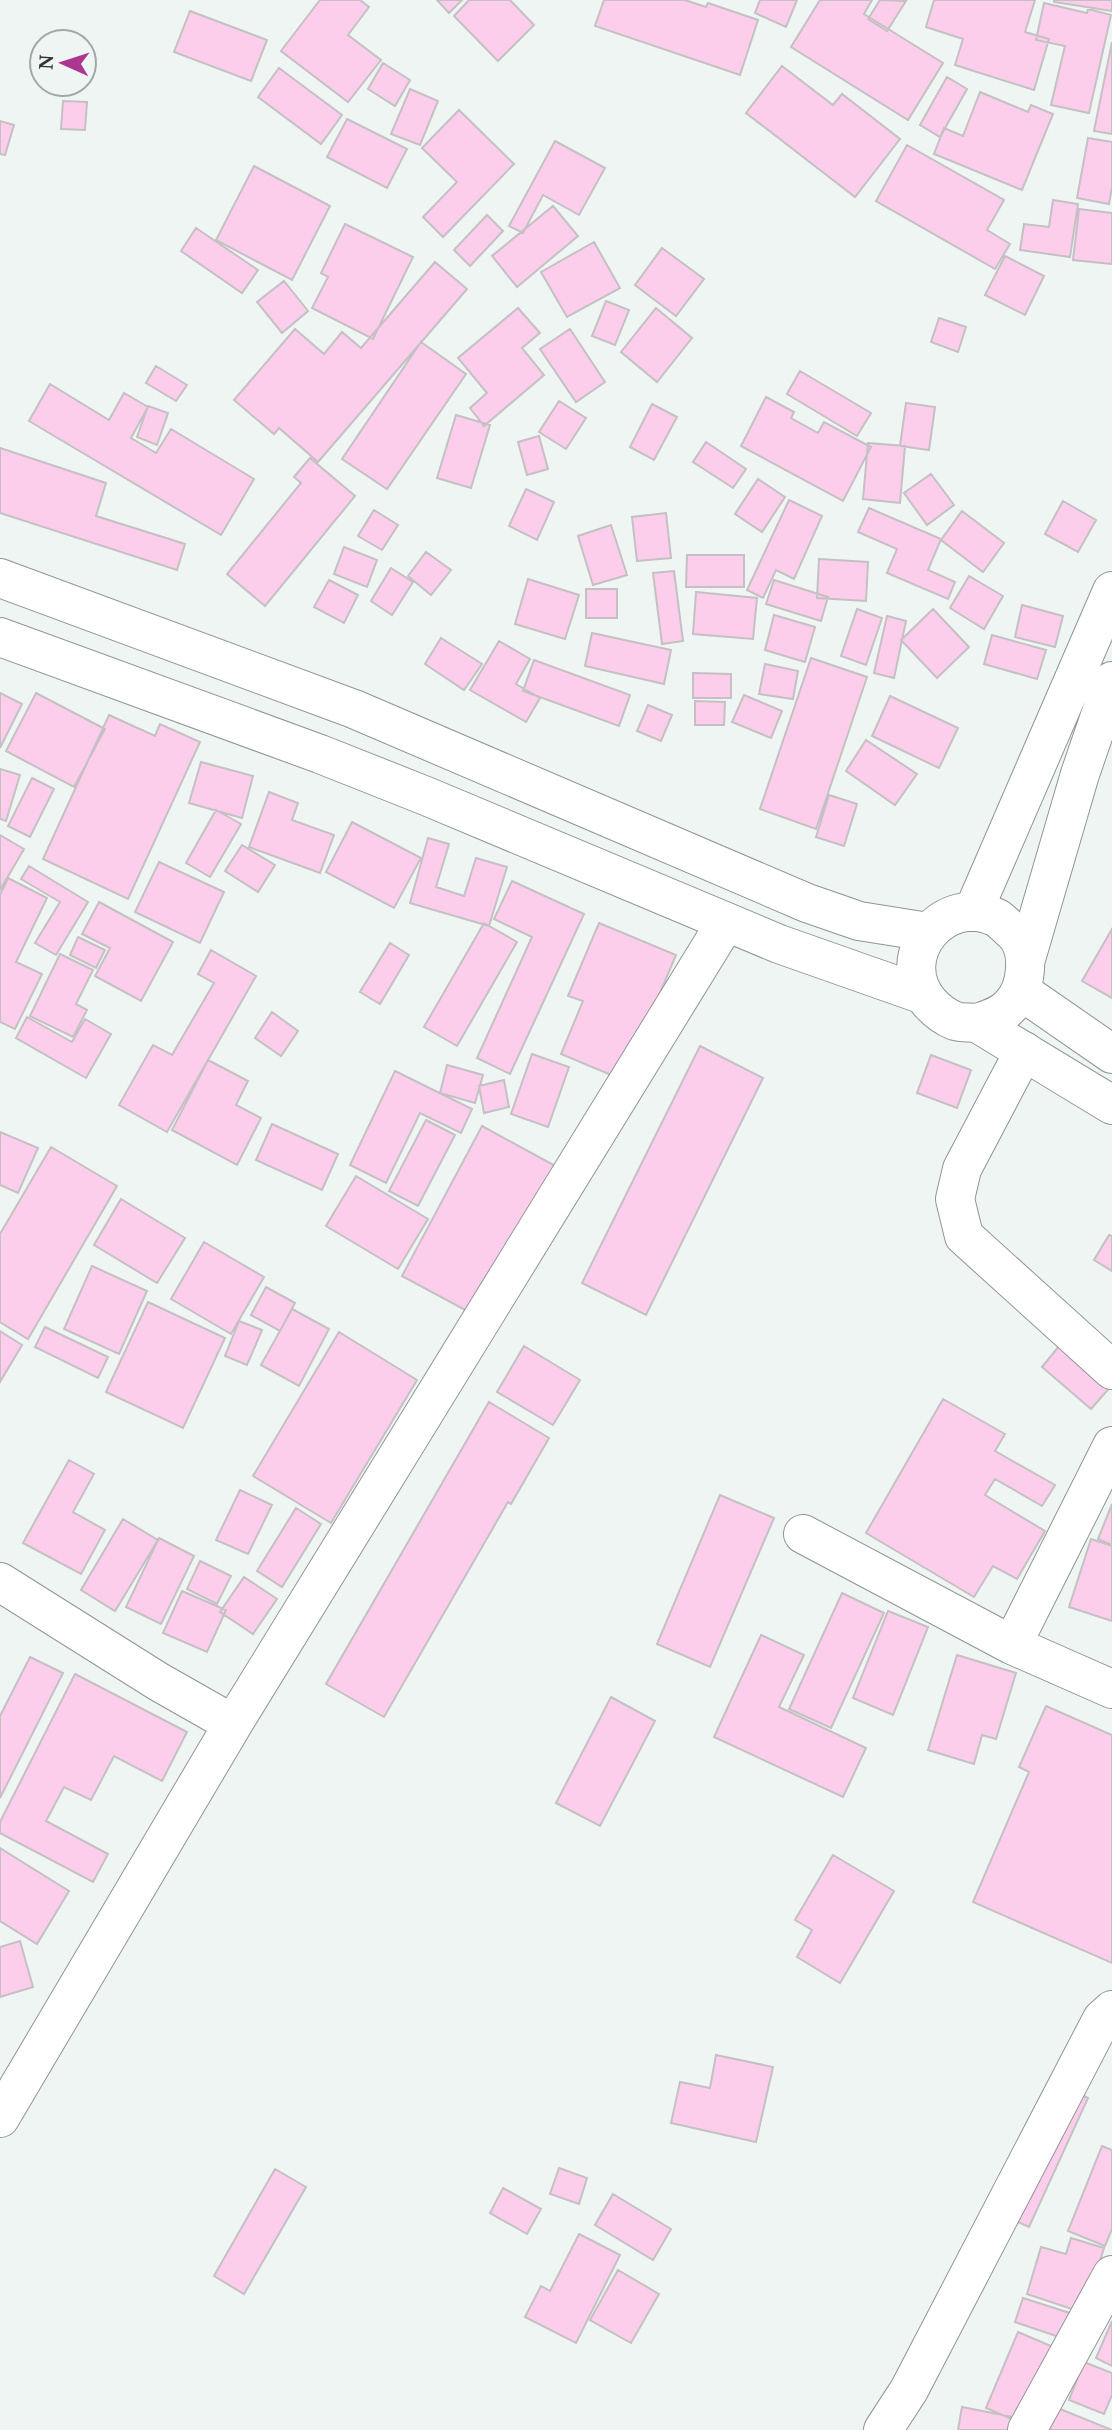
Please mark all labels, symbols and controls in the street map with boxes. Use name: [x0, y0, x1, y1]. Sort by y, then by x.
north arrow: [28, 28, 98, 98]
text: N: [33, 54, 59, 70]

